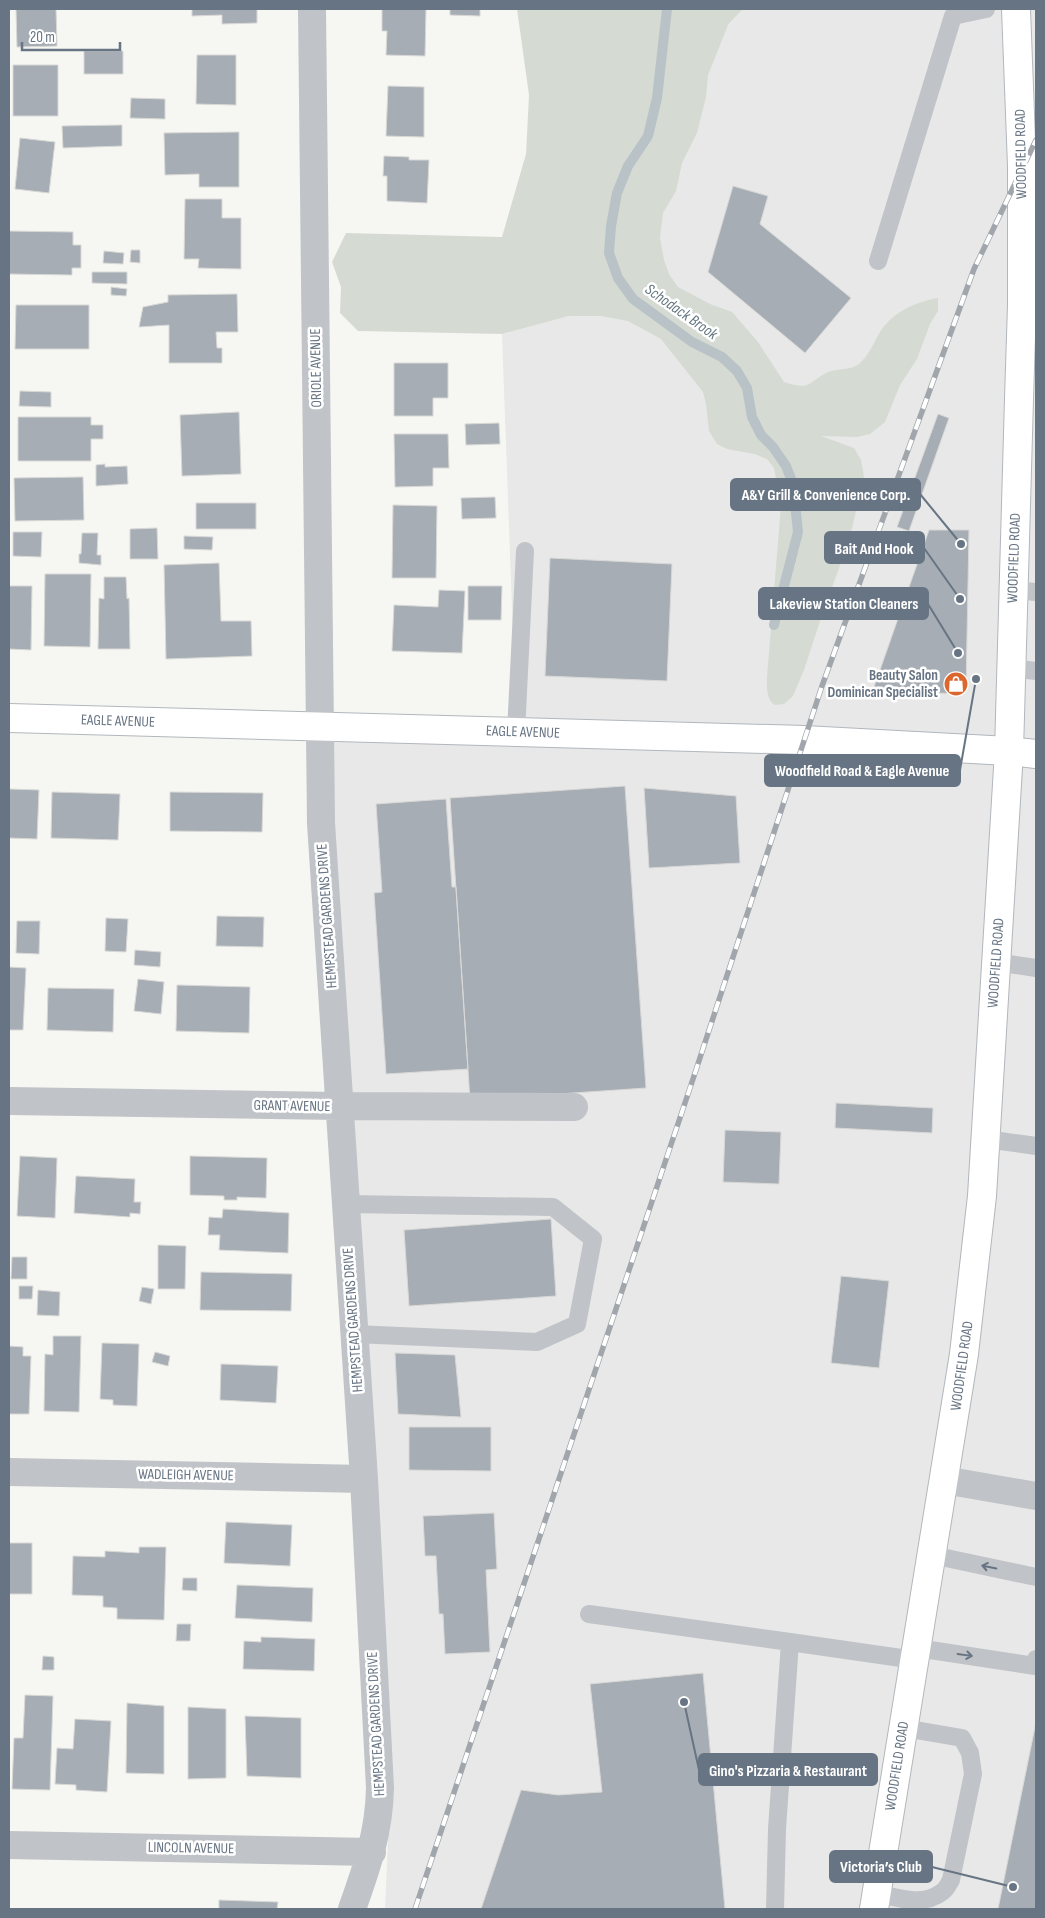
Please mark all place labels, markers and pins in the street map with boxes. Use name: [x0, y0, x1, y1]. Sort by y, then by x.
callout: A&Y Grill & Convenience Corp.: [731, 479, 920, 510]
callout: Bait And Hook: [825, 532, 924, 563]
callout: Lakeview Station Cleaners: [759, 588, 928, 619]
place label: Beauty Salon Dominican Specialist: [827, 666, 938, 702]
shop icon: Beauty Salon Dominican Specialist: [943, 671, 969, 697]
callout: Woodfield Road & Eagle Avenue: [765, 755, 960, 786]
callout: Gino's Pizzaria & Restaurant: [699, 1754, 877, 1785]
callout: Victoria’s Club: [830, 1851, 932, 1882]

